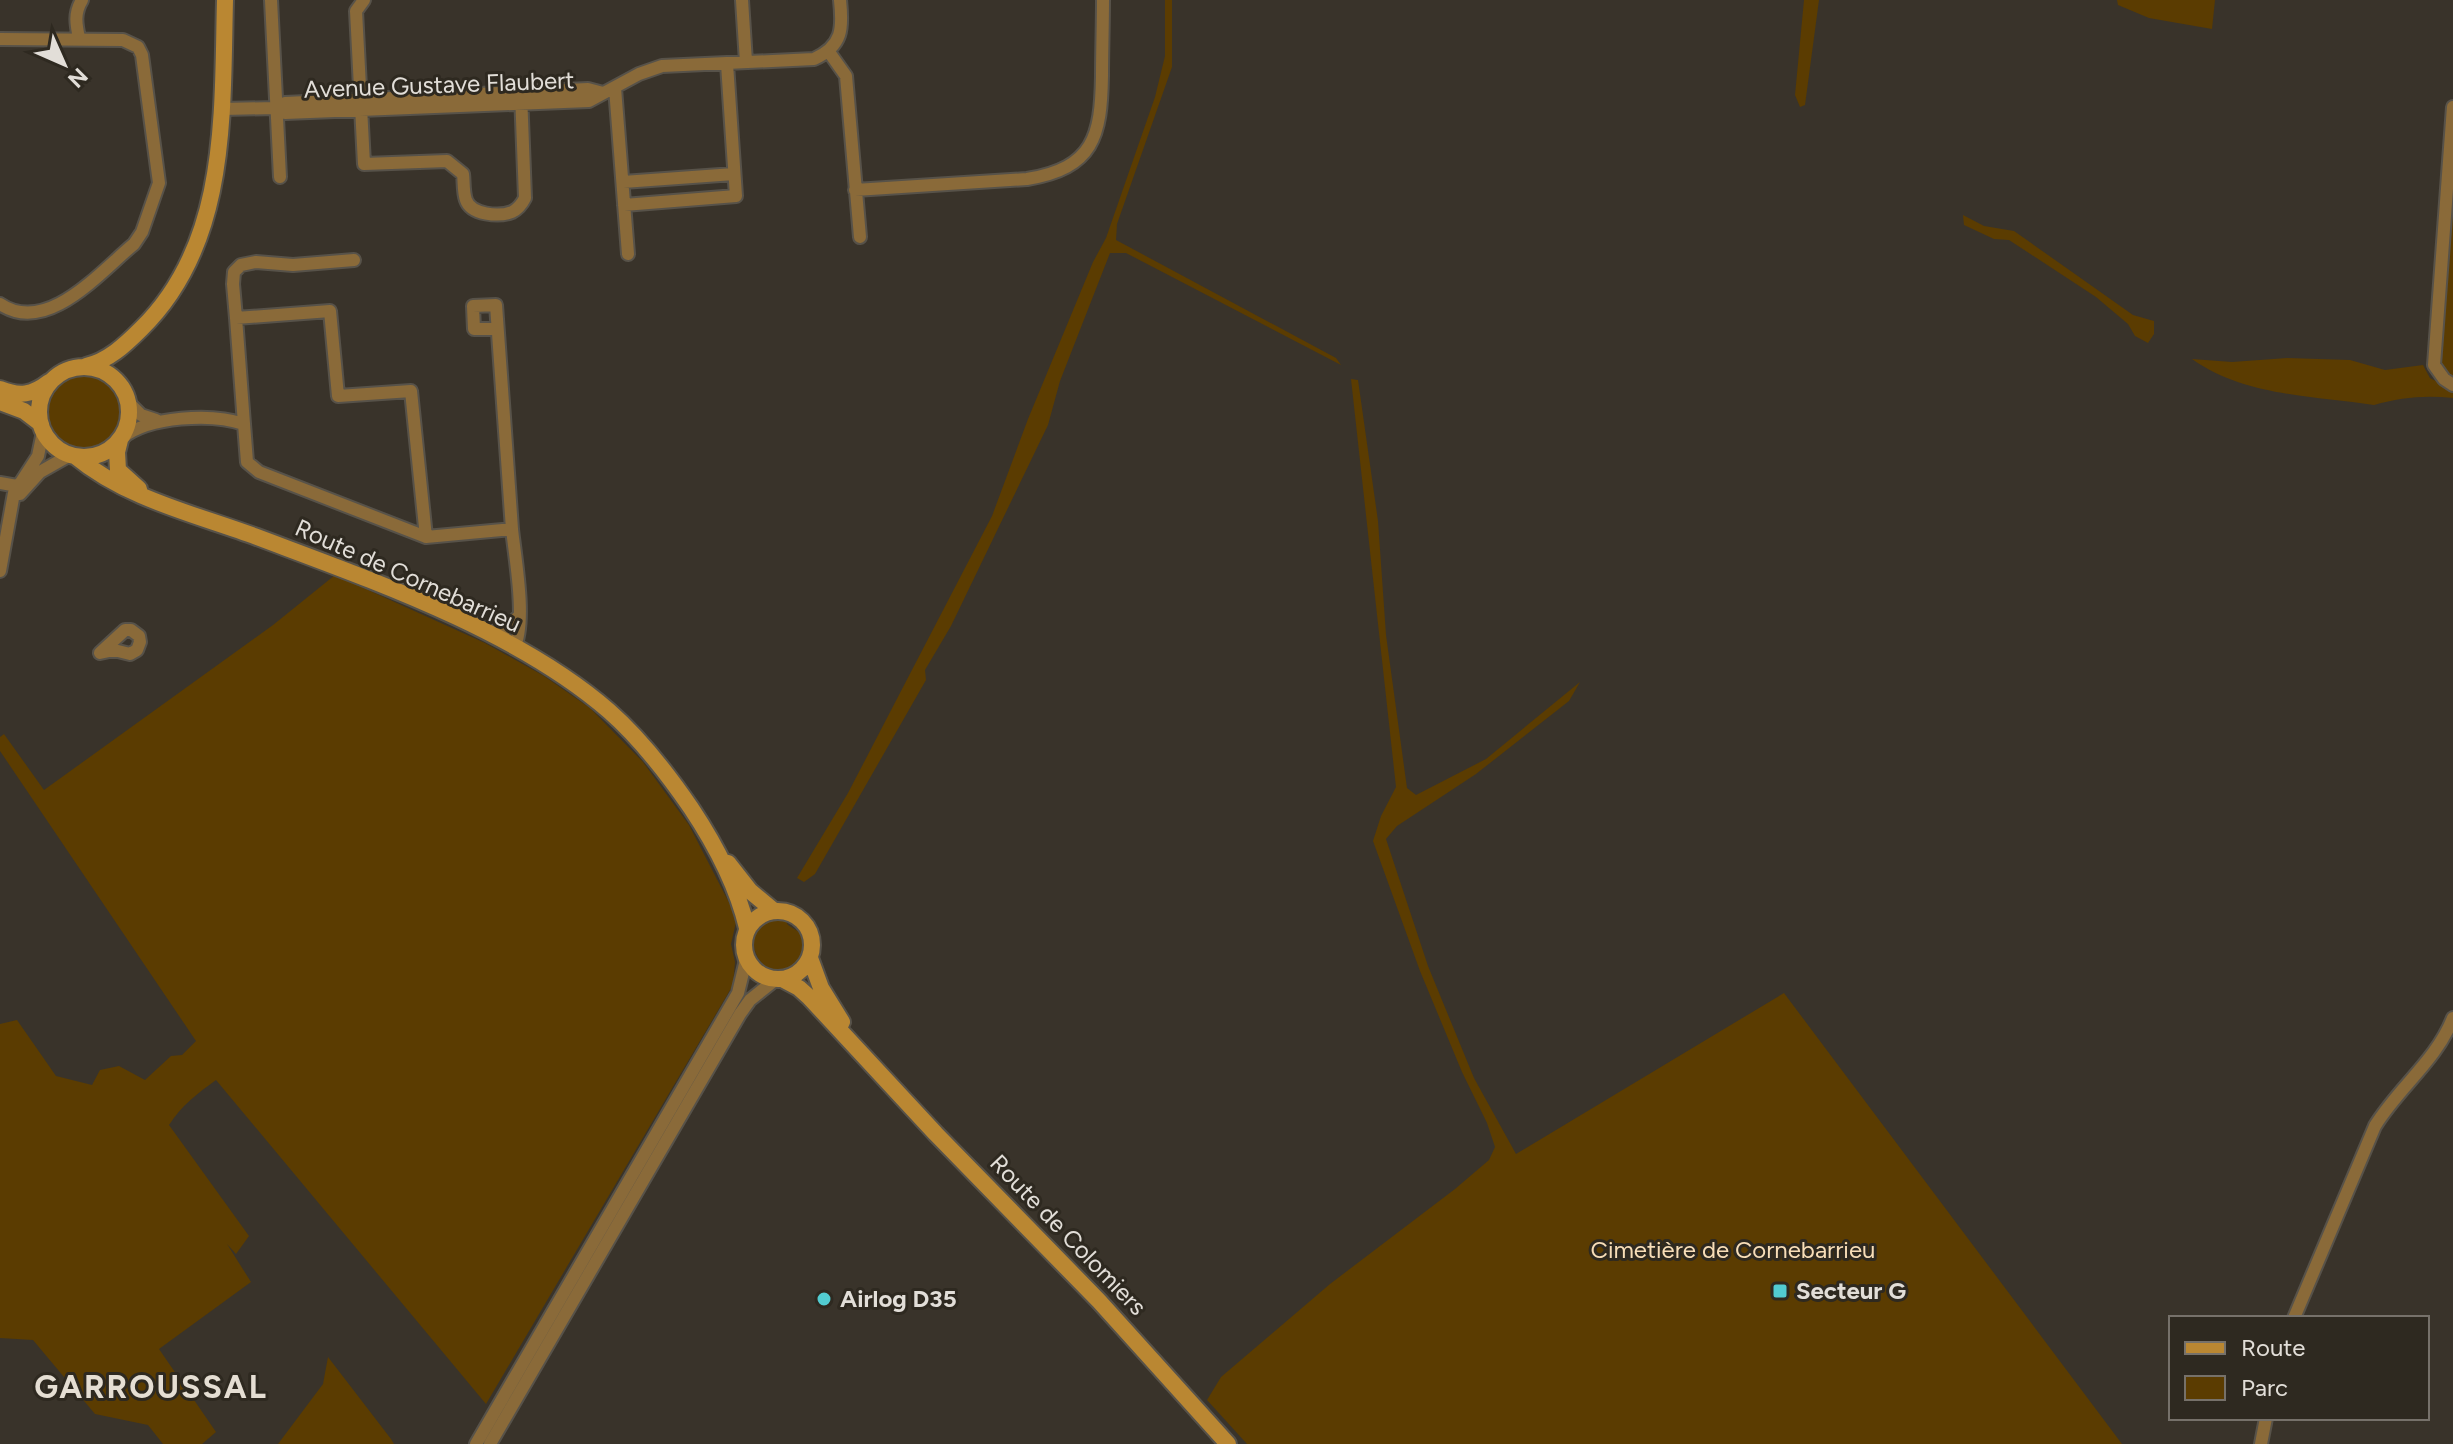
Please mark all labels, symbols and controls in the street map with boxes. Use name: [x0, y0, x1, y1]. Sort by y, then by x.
north arrow: [24, 24, 104, 104]
text: N: [62, 62, 93, 93]
street label: Avenue Gustave Flaubert: [303, 65, 575, 104]
street label: Route de Cornebarrieu: [291, 513, 526, 638]
street label: Route de Colomiers: [984, 1148, 1153, 1321]
park label: Cimetière de Cornebarrieu: [1591, 1235, 1875, 1264]
place label: Secteur G: [1796, 1276, 1906, 1305]
marker: Secteur G: [1771, 1282, 1789, 1300]
place label: Airlog D35: [840, 1284, 957, 1313]
marker: Airlog D35: [815, 1290, 833, 1308]
legend: [2169, 1316, 2429, 1420]
text: Route: [2241, 1333, 2305, 1362]
district label: GARROUSSAL: [34, 1368, 268, 1406]
text: Parc: [2241, 1373, 2288, 1402]

